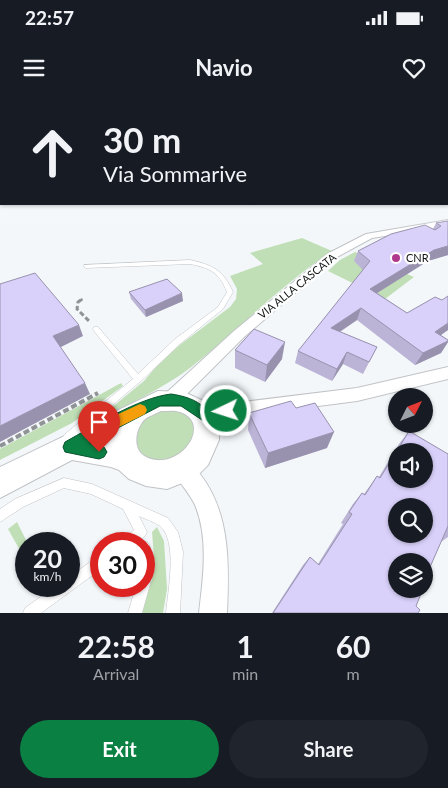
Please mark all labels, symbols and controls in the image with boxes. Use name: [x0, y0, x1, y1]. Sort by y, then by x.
text: 22:57: [25, 6, 74, 29]
icon: menu: [20, 54, 48, 82]
text: Navio: [195, 54, 253, 81]
icon: heart: [400, 54, 428, 82]
text: 30 m: [103, 118, 181, 160]
icon: ahead: [20, 120, 85, 185]
text: Via Sommarive: [103, 160, 247, 187]
street label: VIA ALLA CASCATA: [255, 250, 339, 321]
place label: CNR: [406, 251, 429, 264]
marker: CNR: [390, 252, 402, 264]
position arrow: [199, 384, 251, 436]
north arrow: [388, 388, 432, 432]
map controls: [388, 388, 433, 598]
pin: [78, 401, 120, 452]
icon: arrive: [85, 408, 113, 436]
button: sound: [388, 443, 433, 488]
button: search: [388, 498, 433, 543]
speed limit sign: 30: [90, 532, 155, 597]
text: 20: [33, 543, 62, 573]
button: layers: [388, 553, 433, 598]
text: km/h: [33, 569, 62, 584]
text: 22:58: [77, 628, 155, 664]
text: 1: [237, 628, 254, 664]
text: 60: [336, 628, 370, 664]
text: Arrival: [93, 664, 139, 683]
text: min: [232, 664, 258, 683]
text: m: [346, 664, 360, 683]
button: Exit: [20, 720, 219, 778]
button: Share: [229, 720, 428, 778]

